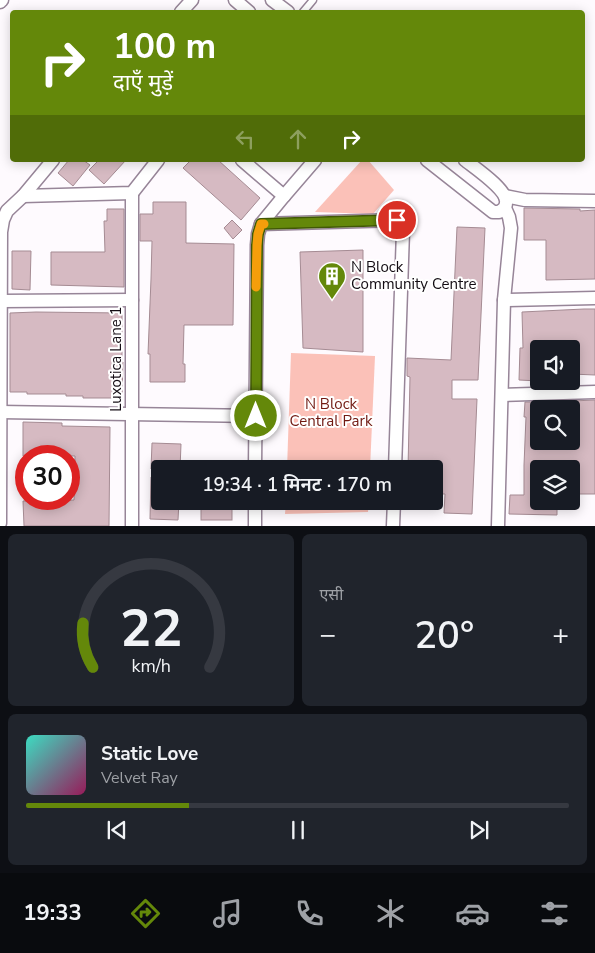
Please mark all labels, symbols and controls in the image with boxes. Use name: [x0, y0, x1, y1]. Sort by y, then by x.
text: 100 m: [113, 23, 216, 70]
icon: right: [30, 30, 95, 95]
text: दाएँ मुड़ें: [113, 68, 173, 98]
icon: left: [231, 125, 259, 153]
icon: ahead: [284, 125, 312, 153]
icon: right: [337, 125, 365, 153]
pin: [376, 199, 418, 241]
icon: arrive: [383, 206, 411, 234]
place label: N Block Community Centre: [351, 257, 477, 294]
building icon: N Block Community Centre: [317, 261, 347, 300]
street label: Luxotica Lane 1: [106, 306, 126, 412]
map controls: [530, 340, 580, 510]
button: sound: [530, 340, 580, 390]
position arrow: [229, 389, 281, 441]
park label: N Block Central Park: [290, 394, 373, 431]
button: search: [530, 400, 580, 450]
speed limit sign: 30: [15, 445, 80, 510]
button: layers: [530, 460, 580, 510]
text: 19:34 · 1 मिनट · 170 m: [202, 472, 392, 498]
text: एसी: [320, 584, 343, 606]
text: 22: [120, 593, 182, 664]
text: 20°: [414, 610, 474, 661]
text: −: [320, 616, 336, 654]
text: +: [552, 616, 569, 654]
text: km/h: [131, 654, 170, 678]
text: Static Love: [101, 741, 198, 767]
text: Velvet Ray: [101, 767, 178, 789]
icon: previous: [103, 816, 131, 844]
icon: pause: [284, 816, 312, 844]
icon: next: [465, 816, 493, 844]
icon: directions: [128, 896, 163, 931]
icon: music: [210, 896, 245, 931]
icon: phone: [292, 896, 327, 931]
icon: climate: [373, 896, 408, 931]
icon: car: [455, 896, 490, 931]
icon: filters: [537, 896, 572, 931]
text: 19:33: [23, 898, 82, 928]

